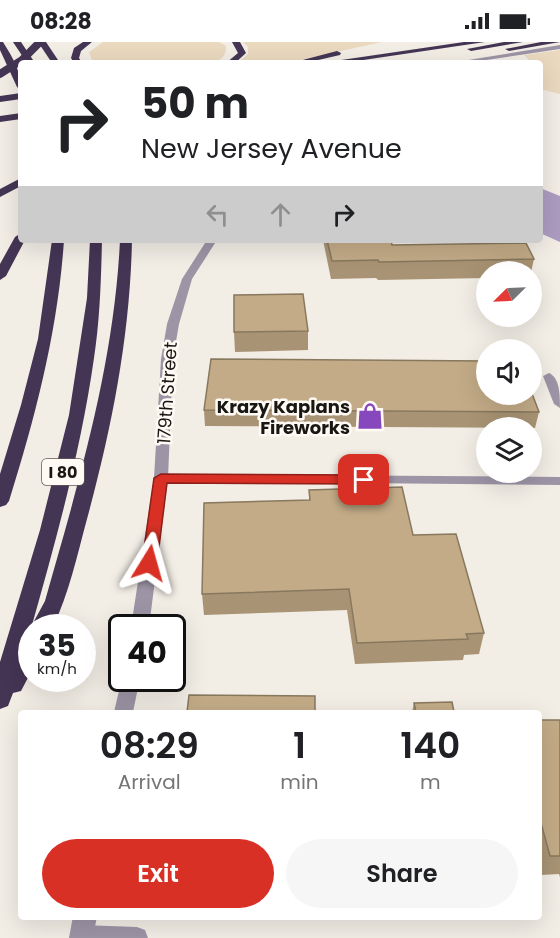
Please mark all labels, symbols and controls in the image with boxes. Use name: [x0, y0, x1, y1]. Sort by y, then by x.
text: 08:28: [30, 6, 92, 37]
text: 50 m: [141, 74, 249, 133]
icon: right: [42, 84, 120, 162]
text: New Jersey Avenue: [141, 130, 402, 167]
icon: left: [201, 198, 234, 231]
icon: ahead: [264, 198, 297, 231]
icon: right: [327, 198, 360, 231]
north arrow: [476, 261, 542, 327]
map controls: [476, 261, 542, 483]
button: sound: [476, 339, 542, 405]
street label: 179th Street: [151, 341, 183, 445]
place label: Krazy Kaplans Fireworks: [217, 394, 350, 440]
shop icon: Krazy Kaplans Fireworks: [355, 401, 385, 431]
button: layers: [476, 417, 542, 483]
pin: [338, 454, 389, 505]
road number: I 80: [42, 459, 84, 485]
icon: arrive: [347, 463, 380, 496]
position arrow: [117, 531, 181, 595]
speed limit sign: 40: [108, 614, 186, 692]
text: 35: [38, 624, 76, 667]
text: km/h: [37, 658, 77, 679]
text: 08:29: [100, 720, 199, 771]
text: 1: [293, 720, 306, 771]
text: 140: [400, 720, 460, 771]
text: Arrival: [118, 768, 181, 796]
text: min: [280, 768, 319, 796]
text: m: [420, 768, 441, 796]
button: Exit: [42, 839, 274, 908]
button: Share: [286, 839, 518, 908]

